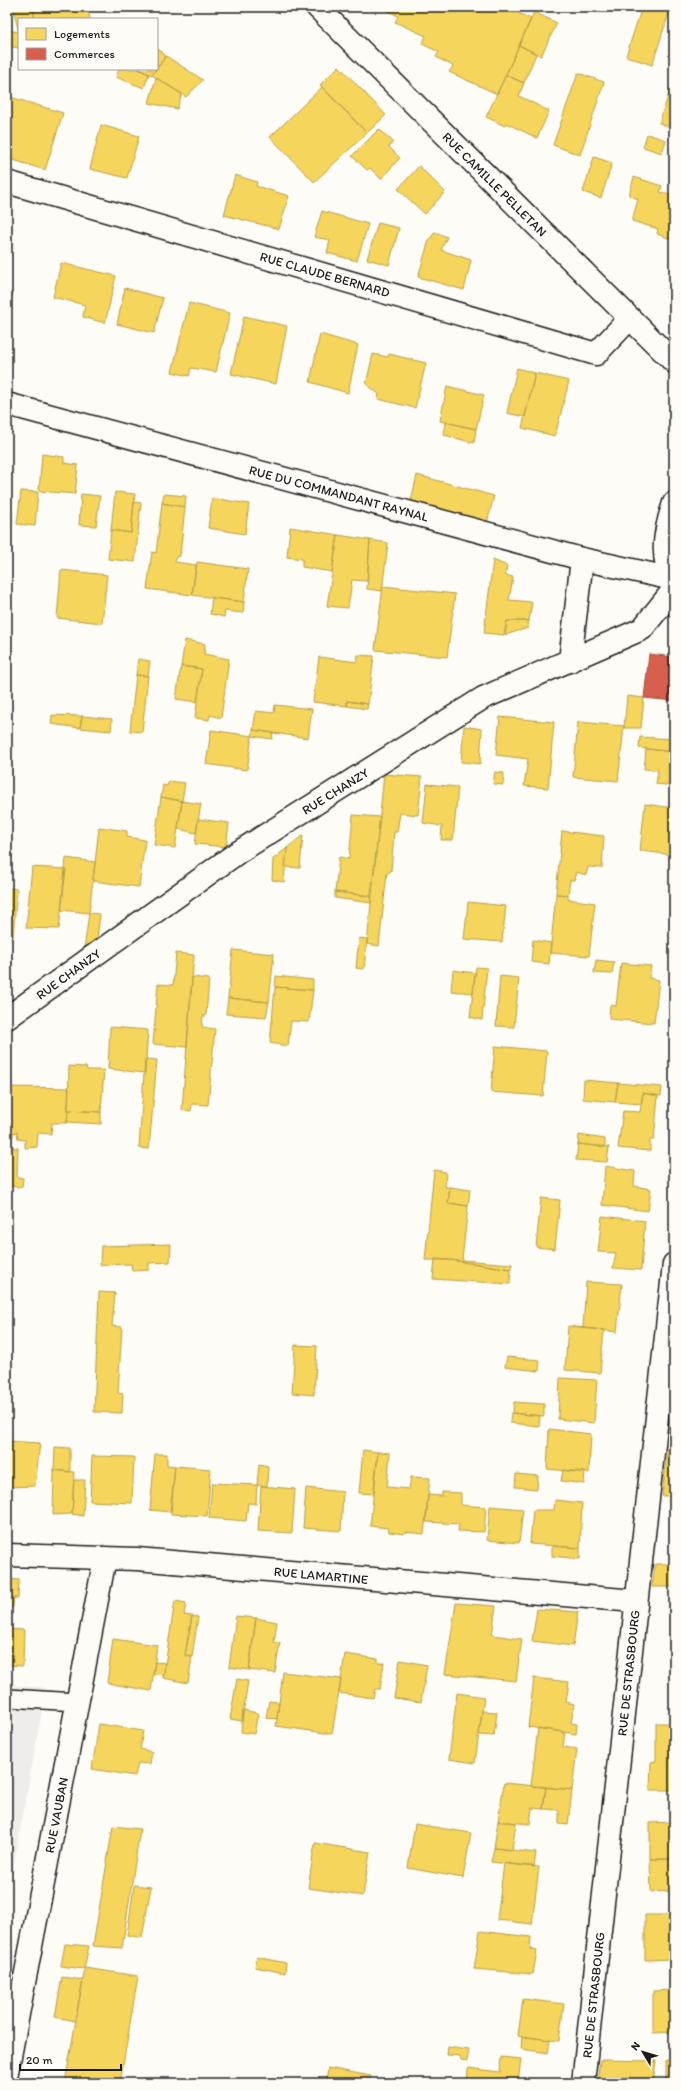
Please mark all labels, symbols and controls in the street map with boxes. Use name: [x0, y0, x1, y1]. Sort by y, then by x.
legend: [18, 18, 158, 70]
text: Logements: [54, 27, 110, 41]
text: Commerces: [54, 47, 115, 61]
street label: RUE CAMILLE PELLETAN: [439, 129, 550, 240]
street label: RUE CLAUDE BERNARD: [258, 249, 392, 300]
street label: RUE DU COMMANDANT RAYNAL: [247, 462, 431, 525]
street label: RUE CHANZY: [299, 765, 372, 818]
street label: RUE CHANZY: [33, 946, 104, 1003]
street label: RUE LAMARTINE: [273, 1564, 369, 1587]
street label: RUE DE STRASBOURG: [614, 1609, 643, 1737]
street label: RUE VAUBAN: [42, 1776, 71, 1854]
street label: RUE DE STRASBOURG: [579, 1931, 608, 2059]
north arrow: [623, 2032, 663, 2072]
text: N: [628, 2039, 643, 2053]
scale bar: [20, 2046, 121, 2072]
text: 20 m: [26, 2053, 53, 2067]

